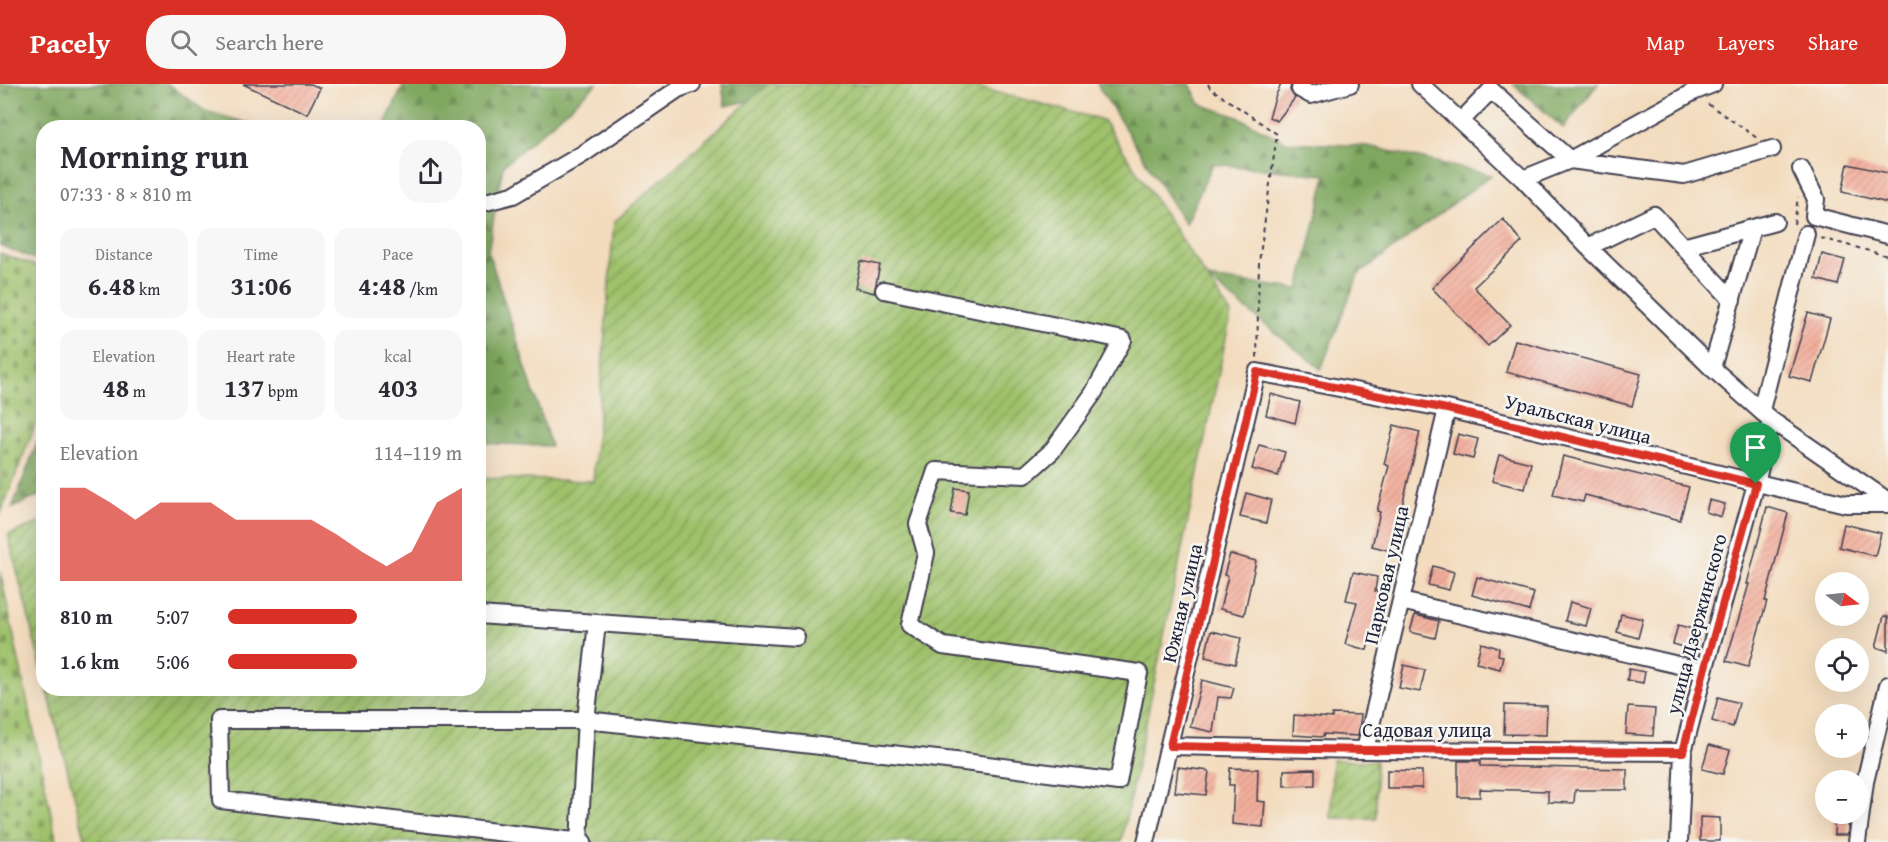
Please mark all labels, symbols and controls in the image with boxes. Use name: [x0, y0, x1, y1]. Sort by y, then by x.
search box: [146, 15, 566, 69]
text: Pacely: [30, 22, 110, 63]
icon: search: [167, 26, 200, 59]
text: Search here: [215, 26, 324, 58]
text: Map: [1646, 27, 1685, 58]
text: Layers: [1718, 27, 1775, 58]
text: Share: [1808, 27, 1858, 58]
text: Morning run: [60, 132, 249, 180]
button: share: [399, 140, 462, 203]
text: 07:33 · 8 × 810 m: [60, 179, 192, 208]
text: Distance: [95, 242, 153, 266]
text: Time: [244, 242, 278, 266]
text: Pace: [383, 242, 413, 266]
text: 6.48: [88, 266, 136, 305]
text: 31:06: [230, 266, 292, 305]
text: 4:48: [358, 266, 406, 305]
text: km: [136, 277, 160, 301]
text: /km: [406, 277, 438, 301]
text: Elevation: [93, 344, 155, 368]
text: Heart rate: [227, 344, 295, 368]
text: kcal: [384, 344, 412, 368]
text: 48: [102, 368, 129, 407]
text: 137: [224, 368, 264, 407]
text: 403: [378, 368, 418, 407]
text: m: [129, 379, 146, 403]
text: bpm: [264, 379, 298, 403]
street label: Уральская улица: [1502, 386, 1655, 451]
pin: [1730, 422, 1781, 484]
icon: arrive: [1739, 431, 1772, 464]
text: Elevation: [60, 438, 138, 467]
text: 114–119 m: [374, 438, 462, 467]
street label: Парковая улица: [1355, 502, 1416, 647]
street label: улица Дзержинского: [1657, 530, 1734, 719]
street label: Южная улица: [1154, 540, 1209, 665]
north arrow: [1815, 572, 1869, 626]
map controls: [1815, 572, 1869, 824]
text: 810 m: [60, 602, 113, 631]
text: 5:07: [156, 602, 190, 631]
button: locate: [1815, 638, 1869, 692]
text: 1.6 km: [60, 647, 119, 676]
text: 5:06: [156, 647, 190, 676]
button: +: [1815, 704, 1869, 758]
street label: Садовая улица: [1362, 715, 1492, 744]
button: −: [1815, 770, 1869, 824]

